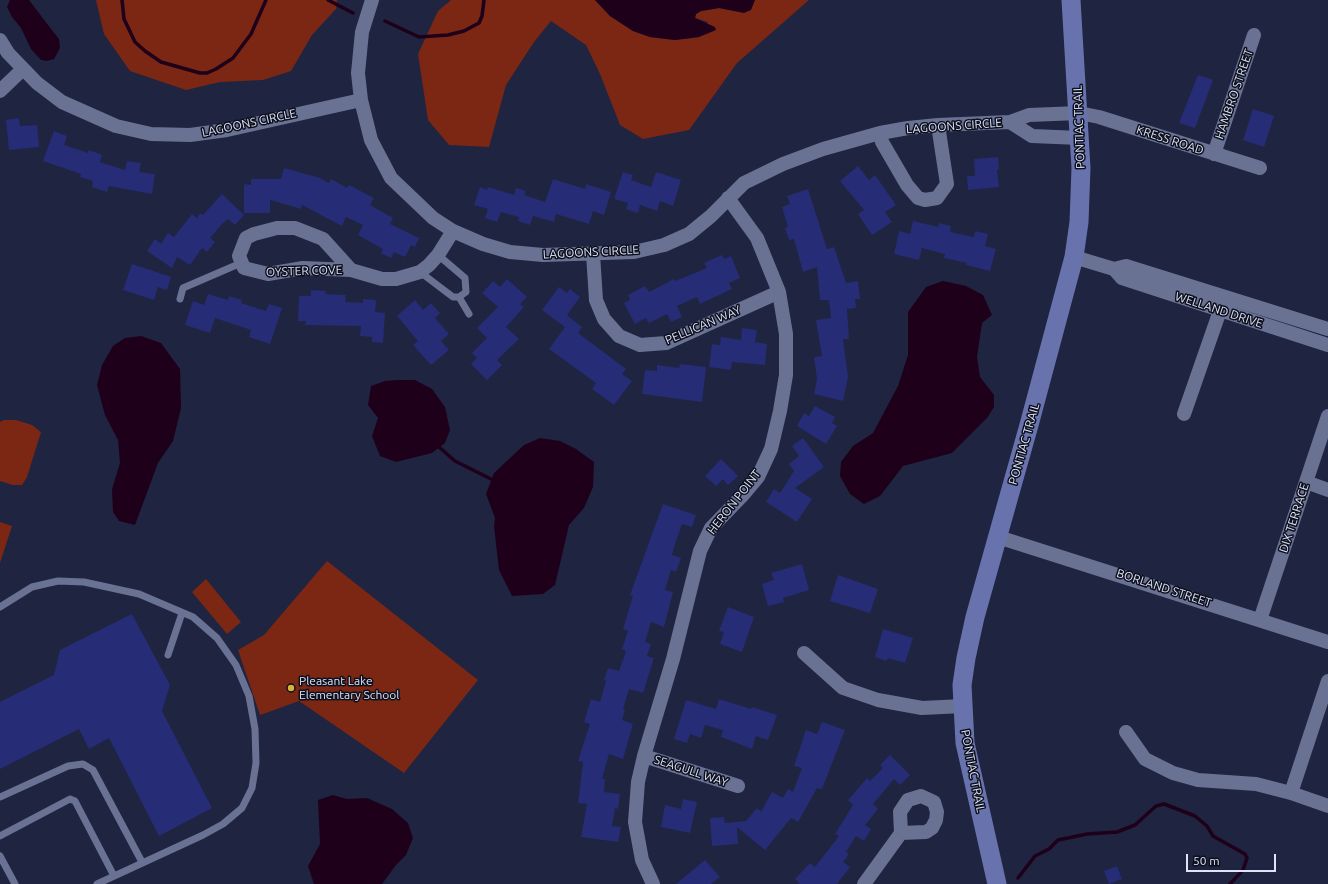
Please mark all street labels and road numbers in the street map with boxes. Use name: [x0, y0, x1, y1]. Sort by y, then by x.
street label: HAMBRO STREET: [1212, 47, 1256, 141]
street label: PONTIAC TRAIL: [1070, 85, 1088, 169]
street label: LAGOONS CIRCLE: [200, 106, 298, 140]
street label: LAGOONS CIRCLE: [905, 115, 1003, 137]
street label: KRESS ROAD: [1135, 122, 1205, 158]
street label: LAGOONS CIRCLE: [543, 242, 639, 262]
street label: OYSTER COVE: [266, 262, 342, 280]
street label: WELLAND DRIVE: [1173, 289, 1265, 331]
street label: PELLICAN WAY: [663, 303, 743, 347]
street label: PONTIAC TRAIL: [1005, 402, 1043, 486]
street label: HERON POINT: [704, 467, 764, 537]
street label: DIX TERRACE: [1276, 481, 1312, 555]
street label: BORLAND STREET: [1115, 566, 1213, 610]
street label: PONTIAC TRAIL: [958, 728, 988, 814]
street label: SEAGULL WAY: [652, 752, 730, 790]

